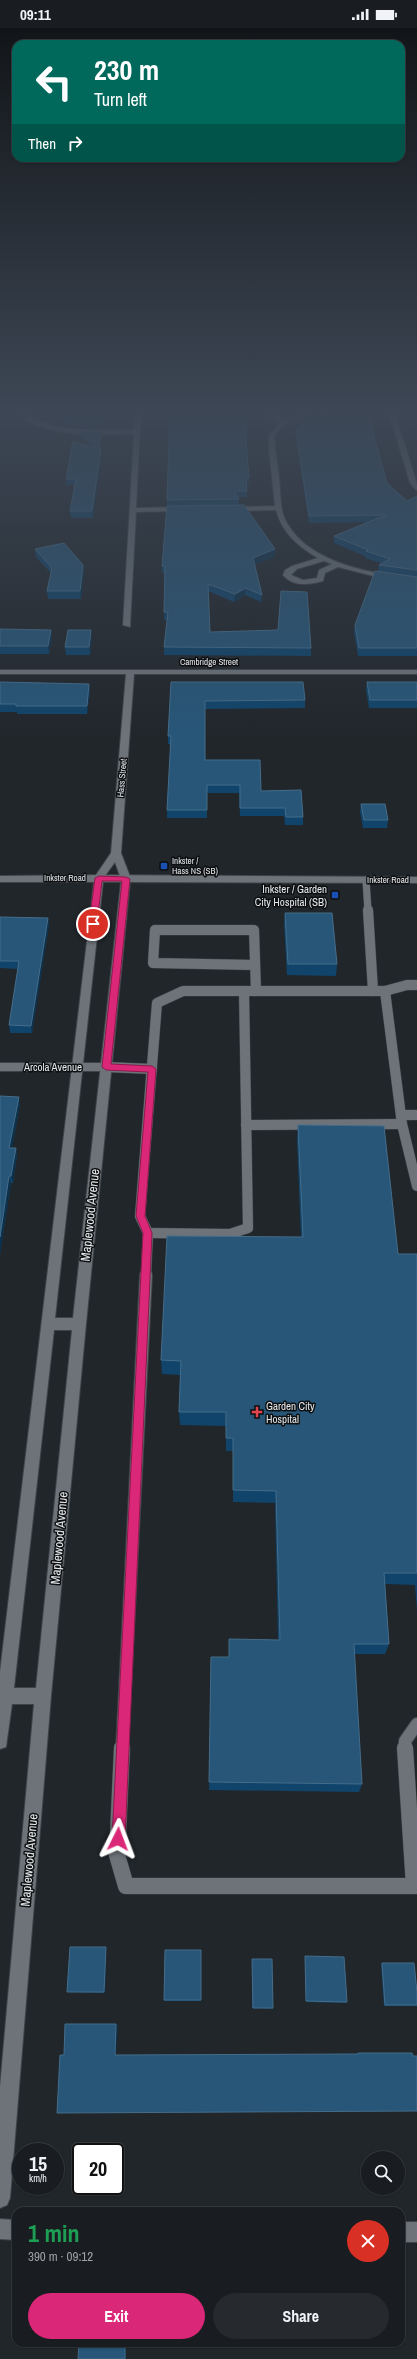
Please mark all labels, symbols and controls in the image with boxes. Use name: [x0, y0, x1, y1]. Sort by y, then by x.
text: 09:11: [20, 4, 51, 25]
text: 230 m: [94, 51, 159, 89]
icon: left: [28, 56, 80, 108]
text: Turn left: [94, 87, 147, 112]
icon: right: [64, 132, 86, 154]
text: Then: [28, 133, 56, 154]
street label: Cambridge Street: [180, 656, 238, 668]
street label: Hass Street: [114, 758, 130, 798]
place label: Inkster / Hass NS (SB): [172, 855, 218, 877]
marker: Inkster / Hass NS (SB): [159, 861, 169, 871]
street label: Inkster Road: [44, 872, 86, 884]
street label: Inkster Road: [367, 874, 409, 886]
place label: Inkster / Garden City Hospital (SB): [255, 882, 327, 909]
marker: Inkster / Garden City Hospital (SB): [330, 890, 340, 900]
pin: [76, 907, 110, 941]
icon: arrive: [82, 913, 104, 935]
street label: Arcola Avenue: [23, 1060, 82, 1074]
street label: Maplewood Avenue: [77, 1168, 103, 1262]
place label: Garden City Hospital: [266, 1399, 315, 1426]
marker: Garden City Hospital: [251, 1406, 263, 1418]
street label: Maplewood Avenue: [46, 1491, 72, 1585]
street label: Maplewood Avenue: [16, 1813, 42, 1907]
position arrow: [97, 1818, 139, 1860]
speed limit sign: 20: [72, 2143, 124, 2195]
text: 15: [29, 2150, 47, 2177]
map controls: [361, 2151, 405, 2195]
button: search: [361, 2151, 405, 2195]
text: km/h: [29, 2172, 47, 2185]
text: 1 min: [28, 2217, 79, 2249]
button: close: [347, 2220, 389, 2262]
text: 390 m · 09:12: [28, 2248, 93, 2265]
button: Exit: [28, 2293, 205, 2339]
button: Share: [213, 2293, 389, 2339]

